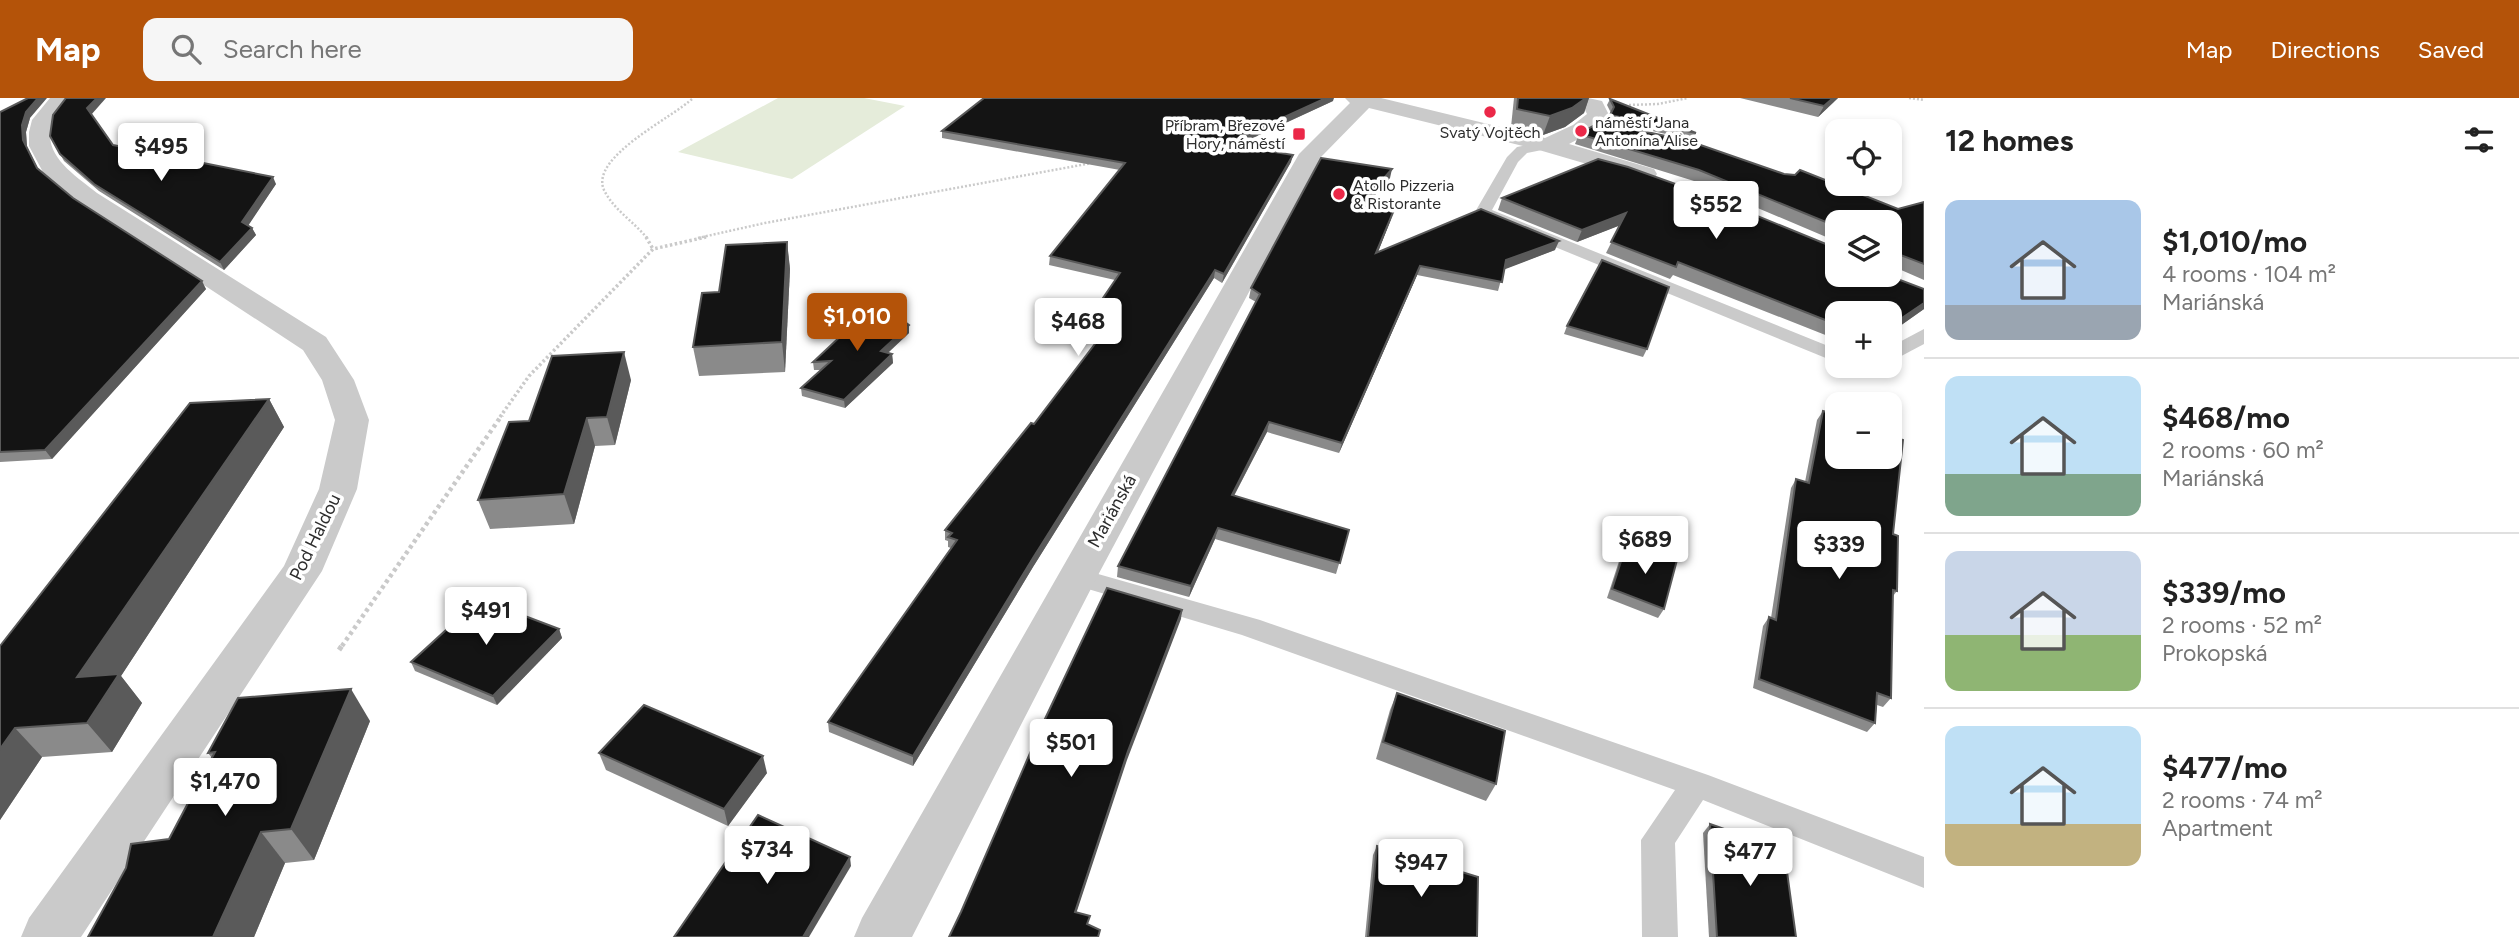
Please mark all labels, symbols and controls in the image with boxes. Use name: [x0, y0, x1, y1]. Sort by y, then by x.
search box: [143, 18, 633, 81]
text: Map: [35, 30, 101, 69]
icon: search: [167, 30, 205, 68]
text: Search here: [223, 33, 362, 65]
text: Map: [2186, 35, 2232, 64]
text: Directions: [2270, 35, 2380, 64]
text: Saved: [2418, 35, 2484, 64]
marker: Svatý Vojtěch: [1482, 104, 1498, 120]
place label: náměstí Jana Antonína Alise: [1595, 113, 1698, 150]
place label: Příbram, Březové Hory, náměstí: [1165, 116, 1286, 153]
map controls: [1825, 119, 1902, 469]
button: locate: [1825, 119, 1902, 196]
icon: filters: [2460, 121, 2498, 159]
text: 12 homes: [1945, 122, 2073, 159]
pin: $495: [120, 123, 202, 183]
place label: Svatý Vojtěch: [1440, 123, 1541, 142]
marker: náměstí Jana Antonína Alise: [1573, 123, 1589, 139]
marker: Příbram, Březové Hory, náměstí: [1291, 126, 1307, 142]
text: $495: [134, 132, 188, 160]
place label: Atollo Pizzeria & Ristorante: [1353, 176, 1454, 213]
pin: $552: [1675, 181, 1757, 241]
marker: Atollo Pizzeria & Ristorante: [1331, 186, 1347, 202]
text: $552: [1690, 190, 1742, 218]
button: layers: [1825, 210, 1902, 287]
text: $1,010/mo: [2162, 223, 2307, 260]
icon: home: [2001, 228, 2085, 312]
text: 4 rooms · 104 m²: [2162, 260, 2336, 288]
text: Mariánská: [2162, 288, 2264, 316]
pin: $1,010: [800, 294, 914, 353]
pin: $468: [1037, 299, 1119, 358]
button: +: [1825, 301, 1902, 378]
text: $1,010: [823, 302, 891, 330]
text: $468: [1051, 307, 1105, 335]
button: −: [1825, 392, 1902, 469]
text: $468/mo: [2162, 399, 2290, 436]
icon: home: [2001, 404, 2085, 488]
text: 2 rooms · 60 m²: [2162, 436, 2324, 464]
text: Mariánská: [2162, 464, 2264, 492]
street label: Mariánská: [1083, 471, 1141, 551]
street label: Pod Haldou: [285, 490, 345, 584]
pin: $689: [1604, 517, 1686, 576]
pin: $339: [1798, 522, 1880, 581]
text: $689: [1618, 525, 1672, 553]
text: $339: [1813, 530, 1865, 558]
text: $339/mo: [2162, 574, 2286, 611]
icon: home: [2001, 579, 2085, 663]
pin: $491: [445, 588, 527, 647]
text: $491: [461, 596, 511, 624]
text: 2 rooms · 52 m²: [2162, 611, 2322, 639]
text: Prokopská: [2162, 639, 2268, 667]
pin: $501: [1030, 720, 1112, 779]
text: $501: [1046, 728, 1096, 756]
text: $477/mo: [2162, 749, 2288, 786]
icon: home: [2001, 754, 2085, 838]
pin: $1,470: [168, 758, 282, 818]
text: $1,470: [190, 767, 260, 795]
text: 2 rooms · 74 m²: [2162, 786, 2323, 814]
text: Apartment: [2162, 814, 2273, 842]
pin: $734: [726, 826, 808, 886]
pin: $477: [1709, 828, 1791, 888]
text: $734: [741, 835, 793, 863]
text: $477: [1724, 837, 1776, 865]
pin: $947: [1380, 840, 1462, 899]
text: $947: [1394, 848, 1448, 876]

